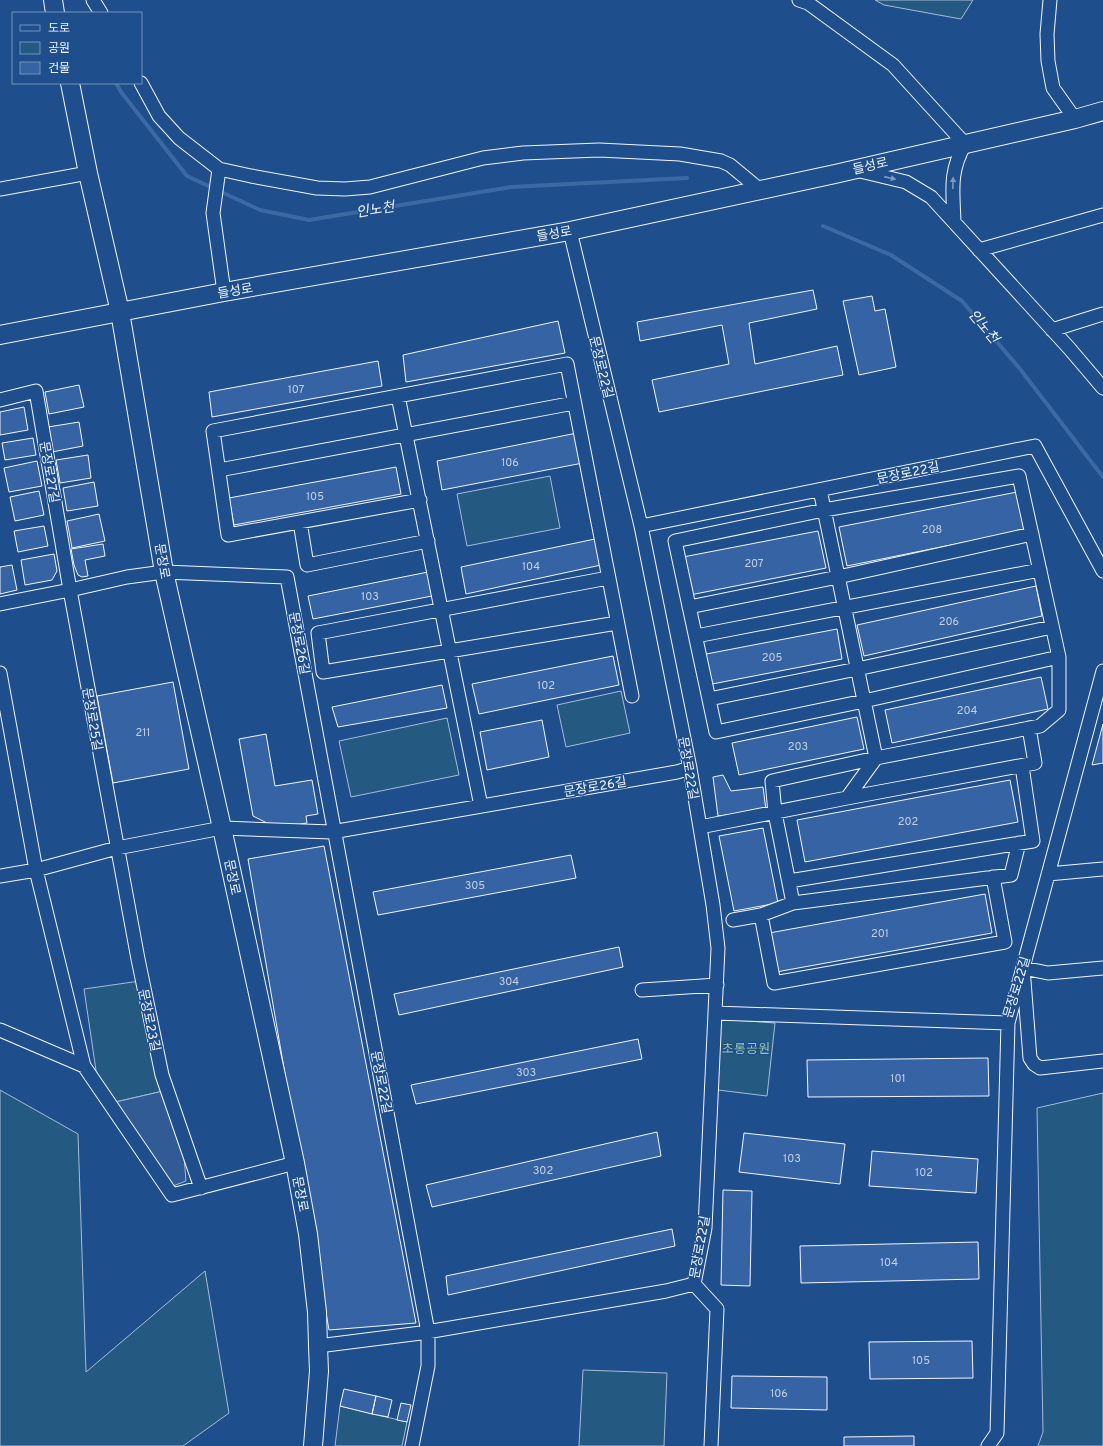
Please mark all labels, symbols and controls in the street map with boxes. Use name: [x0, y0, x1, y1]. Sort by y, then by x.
legend: [12, 12, 142, 84]
text: 도로: [48, 21, 70, 37]
text: 공원: [48, 41, 70, 57]
text: 건물: [48, 61, 70, 77]
street label: 들성로: [851, 155, 890, 179]
one-way arrow: [884, 176, 896, 182]
one-way arrow: [950, 176, 956, 189]
water label: 인노천: [355, 199, 397, 222]
street label: 들성로: [535, 224, 573, 246]
street label: 들성로: [216, 281, 254, 303]
water label: 인노천: [964, 307, 1003, 348]
street label: 문장로22길: [585, 335, 616, 400]
house number: 107: [288, 383, 305, 397]
street label: 문장로27길: [35, 440, 61, 504]
house number: 106: [501, 456, 519, 470]
street label: 문장로22길: [876, 460, 941, 488]
house number: 105: [306, 490, 324, 504]
house number: 208: [922, 523, 942, 537]
street label: 문장로: [150, 542, 172, 580]
house number: 207: [744, 557, 764, 571]
house number: 104: [522, 560, 540, 574]
house number: 103: [361, 590, 379, 604]
street label: 문장로26길: [284, 611, 312, 676]
house number: 206: [939, 615, 959, 629]
house number: 205: [762, 651, 782, 665]
house number: 102: [537, 679, 555, 693]
street label: 문장로25길: [78, 687, 104, 752]
house number: 204: [957, 704, 977, 718]
house number: 211: [136, 726, 150, 740]
street label: 문장로22길: [674, 736, 700, 801]
house number: 203: [788, 740, 808, 754]
street label: 문장로26길: [563, 775, 628, 801]
house number: 202: [898, 815, 918, 829]
street label: 문장로: [219, 858, 243, 897]
house number: 305: [465, 879, 485, 893]
house number: 201: [871, 927, 889, 941]
street label: 문장로22길: [1001, 955, 1035, 1020]
house number: 304: [499, 975, 519, 989]
street label: 문장로23길: [134, 988, 162, 1053]
park label: 초롱공원: [722, 1042, 770, 1058]
street label: 문장로22길: [366, 1050, 394, 1115]
house number: 303: [516, 1066, 536, 1080]
house number: 101: [890, 1072, 906, 1086]
house number: 103: [783, 1152, 801, 1166]
house number: 302: [533, 1164, 553, 1178]
house number: 102: [915, 1166, 933, 1180]
street label: 문장로: [288, 1175, 310, 1214]
street label: 문장로22길: [688, 1215, 714, 1280]
house number: 104: [880, 1256, 898, 1270]
house number: 105: [912, 1354, 930, 1368]
house number: 106: [770, 1387, 788, 1401]

